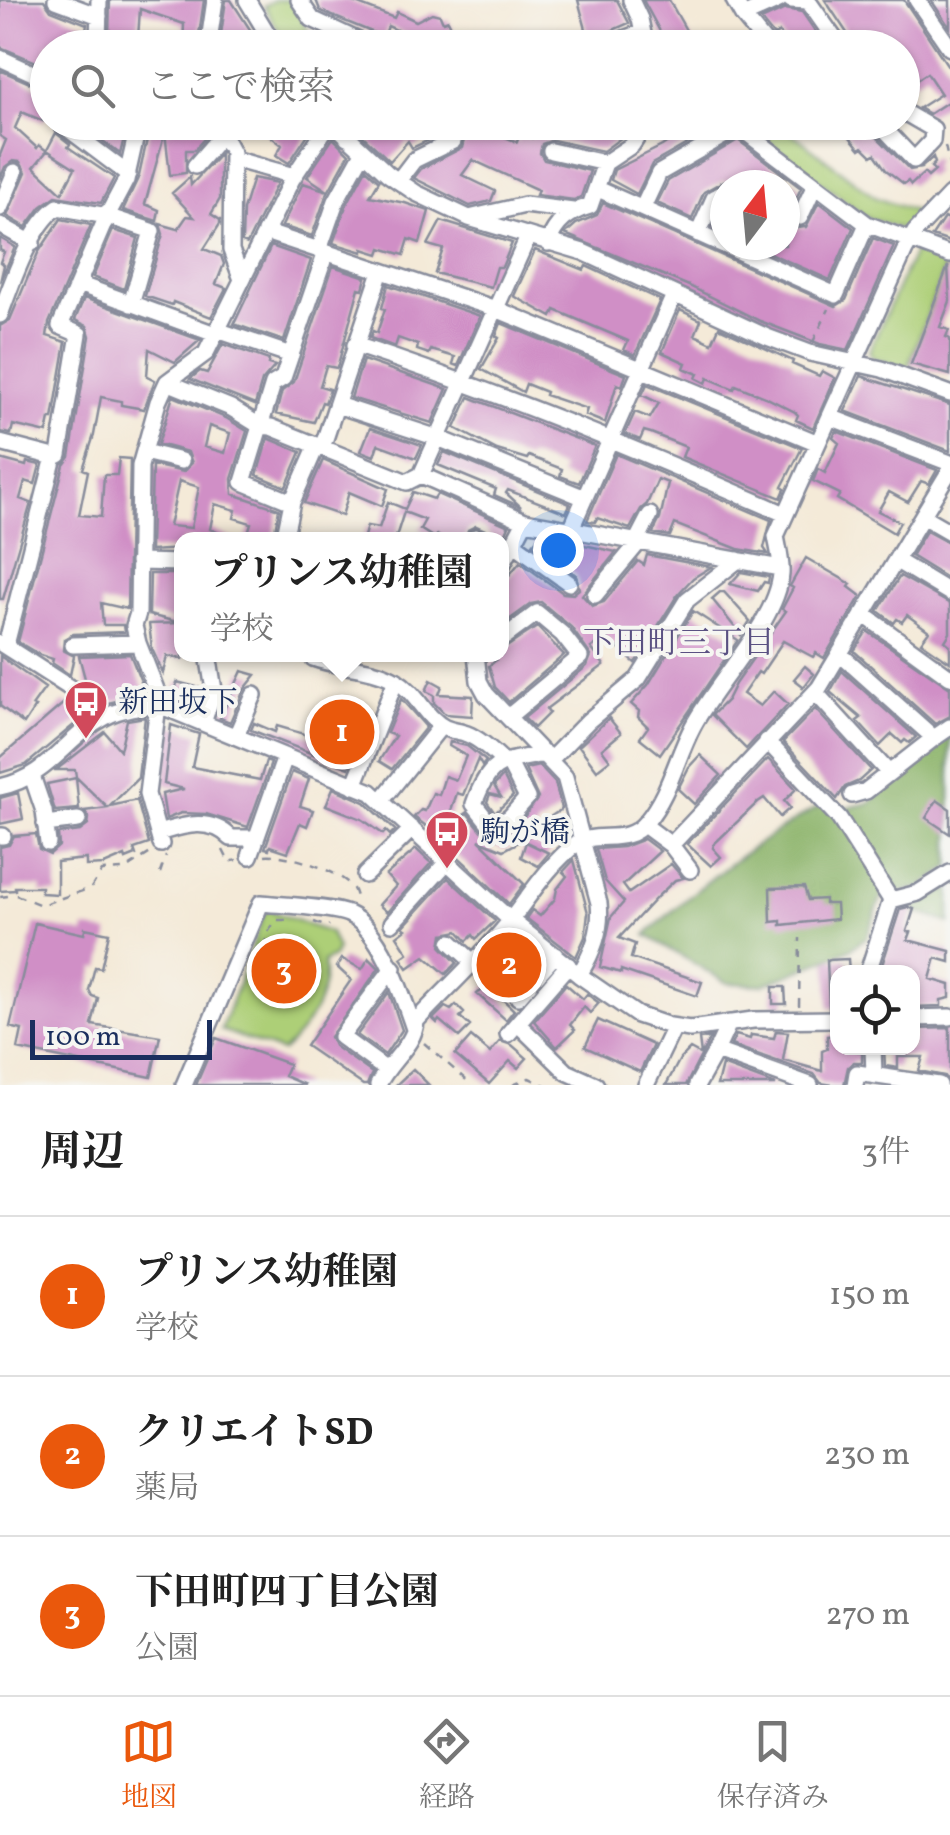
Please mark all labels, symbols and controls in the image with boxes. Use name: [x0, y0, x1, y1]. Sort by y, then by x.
search box: [30, 30, 920, 140]
icon: search: [65, 58, 120, 113]
text: ここで検索: [145, 63, 335, 116]
north arrow: [710, 170, 800, 260]
your location: [533, 525, 584, 576]
popup: [174, 532, 509, 662]
text: プリンス幼稚園: [210, 549, 473, 602]
text: 学校: [210, 609, 274, 653]
district label: 下田町三丁目: [583, 623, 775, 667]
bus stop icon: 新田坂下: [63, 679, 109, 740]
place label: 新田坂下: [118, 683, 238, 725]
pin: 1: [310, 694, 374, 770]
bus stop icon: 駒が橋: [424, 809, 470, 870]
place label: 駒が橋: [480, 813, 570, 855]
pin: 2: [476, 928, 542, 1002]
pin: 3: [252, 934, 316, 1008]
map controls: [830, 965, 920, 1055]
button: locate: [830, 965, 920, 1055]
scale bar: [30, 1015, 212, 1060]
text: 100 m: [45, 1018, 120, 1057]
text: 周辺: [40, 1125, 124, 1184]
text: 3件: [862, 1132, 910, 1176]
text: プリンス幼稚園: [135, 1248, 398, 1301]
text: 1: [66, 1274, 79, 1318]
text: 150 m: [829, 1274, 910, 1318]
text: 学校: [135, 1308, 199, 1352]
text: クリエイトSD: [135, 1408, 373, 1461]
text: 2: [64, 1434, 81, 1478]
text: 230 m: [824, 1434, 910, 1478]
text: 薬局: [135, 1468, 199, 1512]
text: 下田町四丁目公園: [135, 1568, 439, 1621]
text: 3: [64, 1594, 81, 1638]
text: 270 m: [825, 1594, 910, 1638]
text: 公園: [135, 1628, 199, 1672]
tab: 地図: [121, 1714, 177, 1818]
tab: 経路: [419, 1714, 475, 1818]
tab: 保存済み: [717, 1714, 829, 1818]

